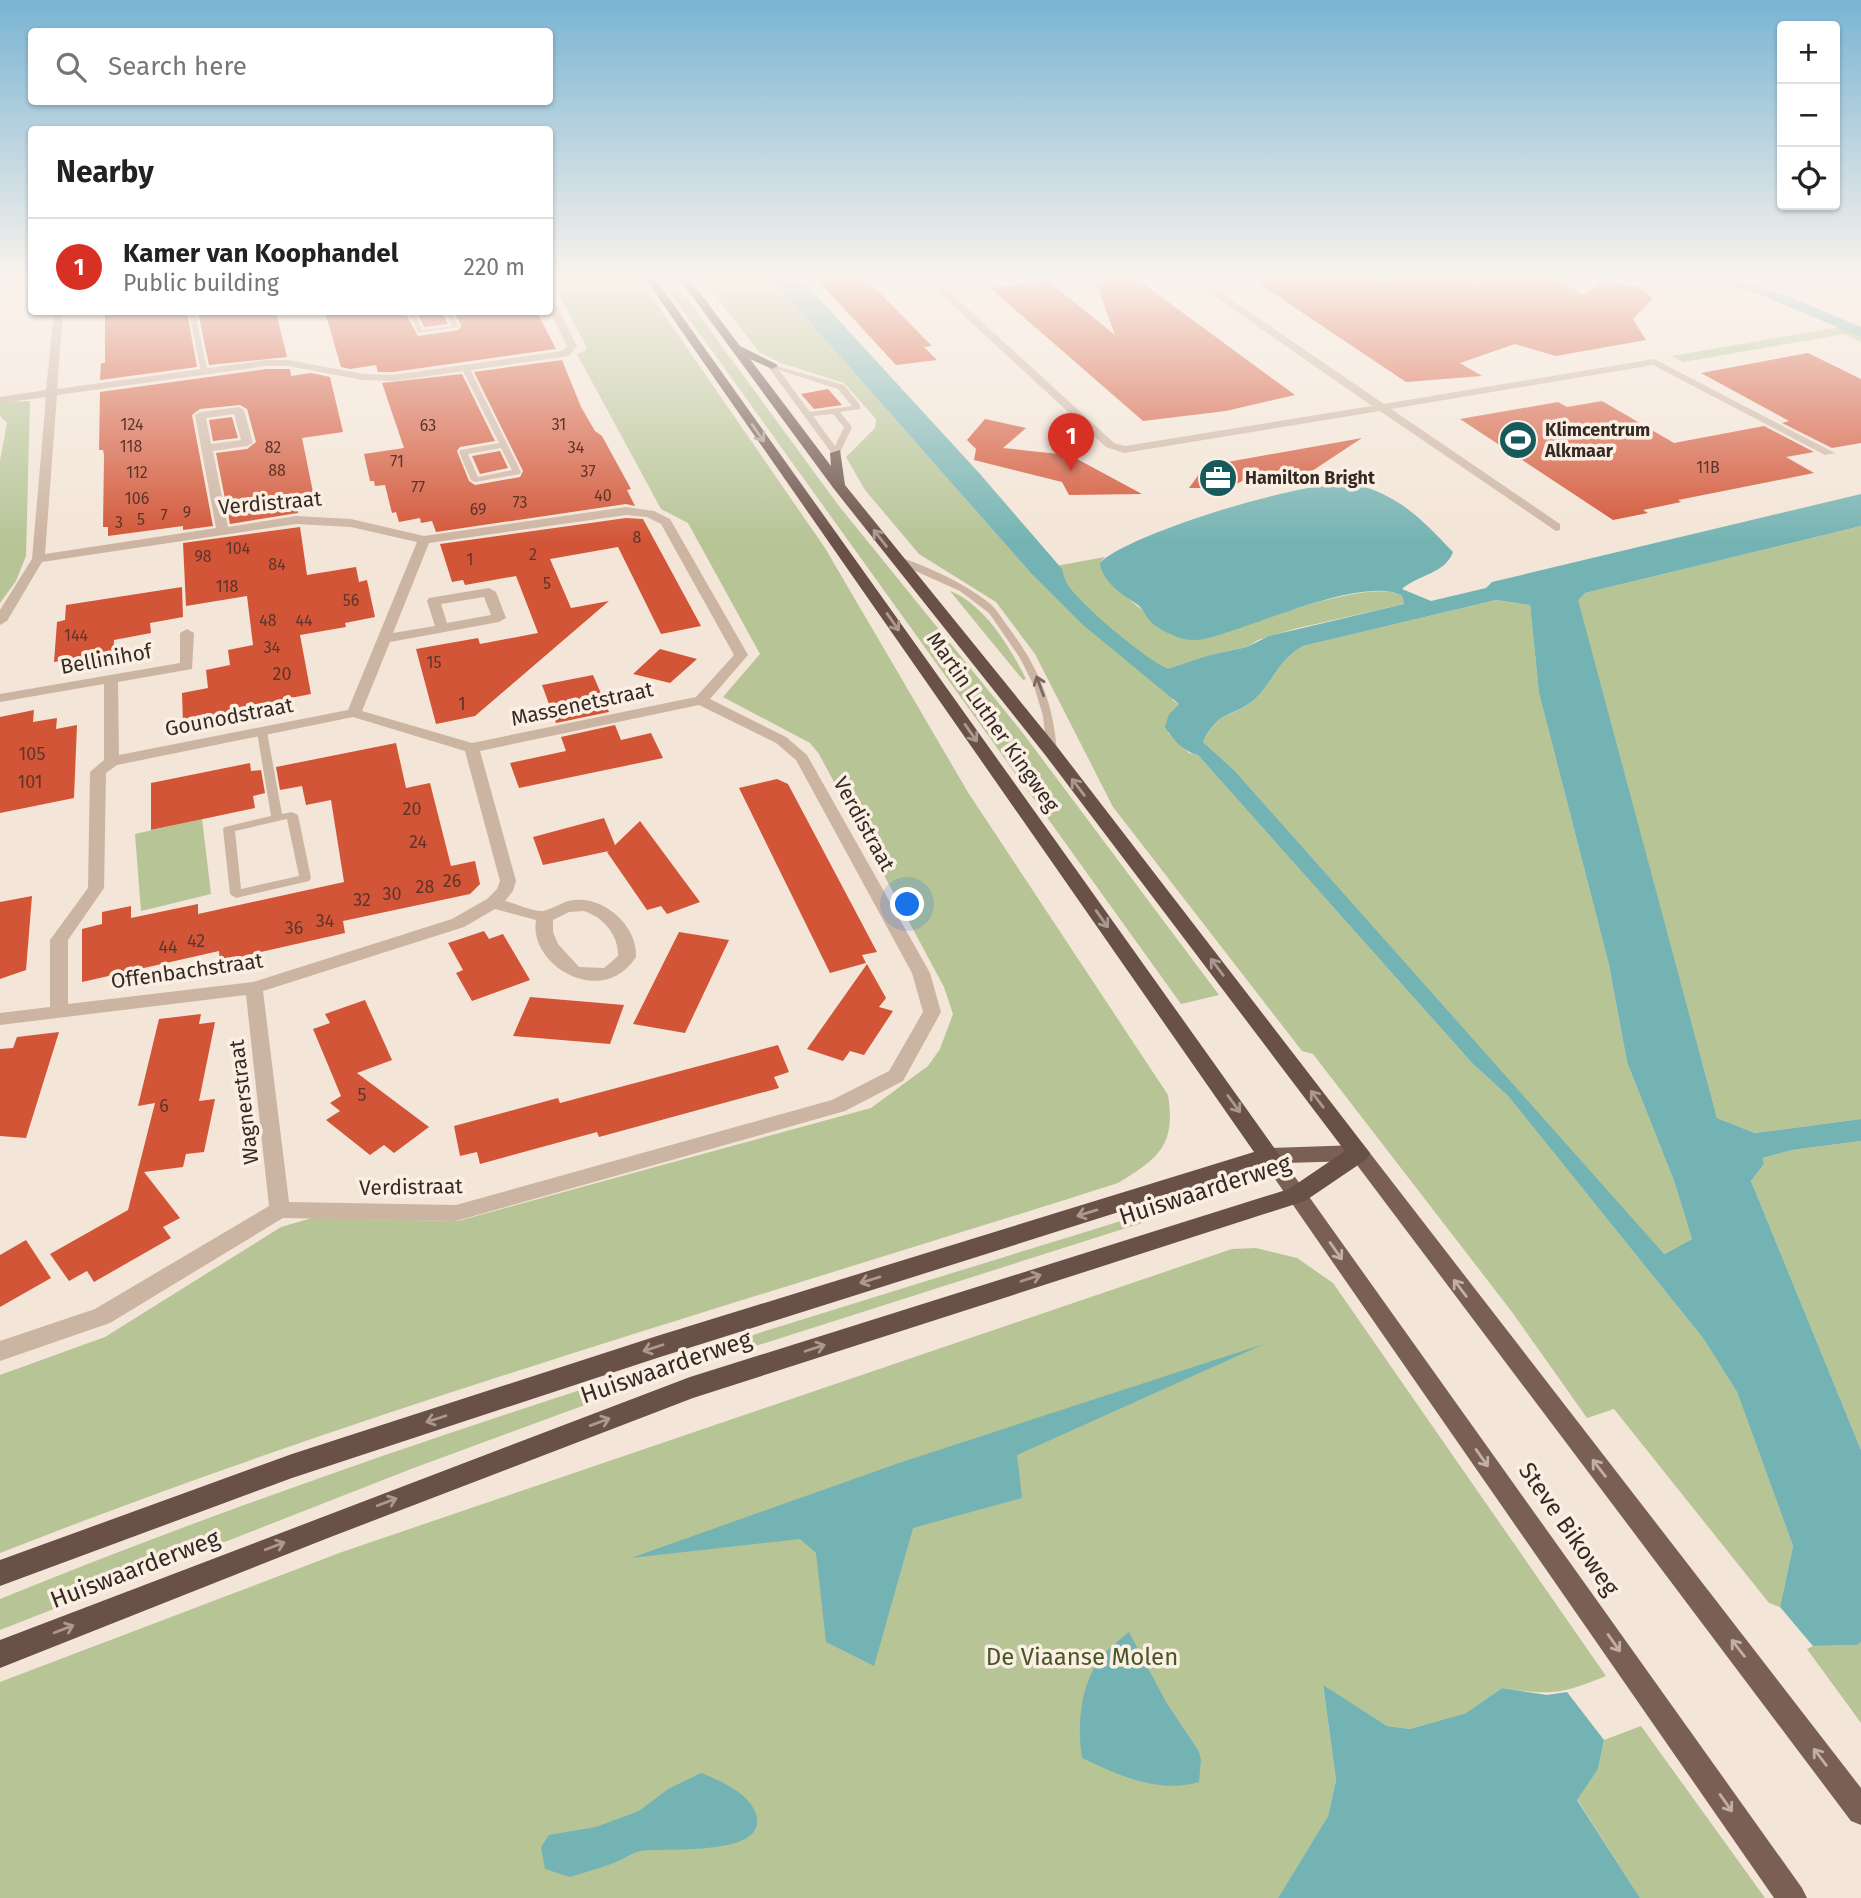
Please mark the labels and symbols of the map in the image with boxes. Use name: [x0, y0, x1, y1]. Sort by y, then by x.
pin: 1: [1048, 413, 1094, 471]
house number: 124: [121, 415, 144, 434]
house number: 31: [552, 415, 566, 434]
house number: 63: [420, 416, 436, 435]
sports icon: Klimcentrum Alkmaar: [1497, 419, 1539, 461]
place label: Klimcentrum Alkmaar: [1544, 419, 1650, 462]
one-way arrow: [751, 423, 765, 442]
house number: 118: [120, 437, 142, 456]
house number: 82: [265, 438, 281, 457]
house number: 34: [568, 438, 585, 457]
house number: 71: [390, 452, 404, 471]
office icon: Hamilton Bright: [1197, 457, 1239, 499]
house number: 11B: [1696, 458, 1720, 477]
house number: 88: [268, 461, 286, 480]
house number: 37: [580, 462, 596, 481]
house number: 112: [126, 463, 148, 482]
place label: Hamilton Bright: [1245, 467, 1376, 489]
house number: 77: [411, 478, 425, 497]
street label: Verdistraat: [217, 485, 323, 520]
house number: 40: [594, 486, 612, 505]
house number: 106: [125, 489, 149, 508]
house number: 73: [513, 493, 527, 512]
house number: 69: [470, 500, 486, 519]
house number: 9: [183, 503, 191, 522]
house number: 7: [160, 506, 168, 525]
house number: 5: [137, 510, 145, 529]
house number: 3: [115, 513, 123, 532]
house number: 8: [633, 528, 642, 547]
one-way arrow: [873, 530, 888, 548]
house number: 104: [226, 539, 251, 558]
house number: 2: [529, 545, 537, 564]
house number: 98: [194, 547, 212, 566]
house number: 1: [467, 550, 473, 569]
house number: 84: [268, 555, 286, 574]
house number: 5: [543, 574, 551, 593]
house number: 118: [216, 577, 238, 596]
house number: 56: [343, 591, 359, 610]
house number: 48: [259, 611, 277, 630]
house number: 44: [295, 611, 313, 630]
one-way arrow: [886, 612, 900, 631]
house number: 144: [64, 626, 88, 645]
street label: Martin Luther Kingweg: [921, 627, 1065, 817]
street label: Bellinihof: [58, 638, 156, 680]
house number: 34: [264, 638, 281, 657]
house number: 15: [427, 653, 441, 672]
house number: 20: [273, 663, 291, 685]
one-way arrow: [1033, 675, 1045, 697]
street label: Massenetstraat: [508, 676, 656, 732]
street label: Gounodstraat: [163, 692, 296, 742]
house number: 1: [458, 693, 466, 715]
one-way arrow: [964, 723, 978, 742]
house number: 105: [19, 743, 45, 765]
house number: 101: [17, 771, 43, 793]
street label: Verdistraat: [828, 772, 901, 876]
one-way arrow: [1071, 778, 1086, 796]
house number: 20: [403, 798, 421, 820]
house number: 24: [409, 831, 427, 853]
house number: 26: [443, 870, 461, 892]
house number: 28: [416, 876, 434, 898]
house number: 30: [382, 883, 402, 905]
your location: [890, 887, 924, 921]
house number: 32: [353, 889, 371, 911]
one-way arrow: [1095, 909, 1109, 928]
house number: 34: [316, 910, 335, 932]
house number: 36: [285, 917, 303, 939]
house number: 42: [187, 930, 205, 952]
house number: 44: [158, 936, 178, 958]
street label: Offenbachstraat: [109, 947, 265, 995]
one-way arrow: [1209, 958, 1224, 977]
street label: Wagnerstraat: [223, 1038, 265, 1166]
house number: 5: [357, 1084, 367, 1106]
one-way arrow: [1310, 1090, 1325, 1109]
one-way arrow: [1227, 1094, 1241, 1113]
house number: 6: [159, 1095, 169, 1117]
street label: Huiswaarderweg: [1116, 1149, 1295, 1231]
street label: Verdistraat: [359, 1173, 463, 1201]
one-way arrow: [1076, 1207, 1098, 1220]
one-way arrow: [1329, 1241, 1343, 1260]
one-way arrow: [1020, 1271, 1042, 1283]
one-way arrow: [859, 1275, 881, 1288]
one-way arrow: [1453, 1279, 1468, 1297]
street label: Huiswaarderweg: [577, 1324, 756, 1409]
one-way arrow: [804, 1341, 826, 1354]
one-way arrow: [642, 1343, 664, 1355]
one-way arrow: [426, 1413, 448, 1426]
one-way arrow: [588, 1415, 610, 1427]
one-way arrow: [1475, 1448, 1489, 1467]
street label: Steve Bikoweg: [1513, 1457, 1625, 1601]
one-way arrow: [1592, 1459, 1606, 1478]
one-way arrow: [376, 1495, 397, 1508]
street label: Huiswaarderweg: [46, 1524, 224, 1614]
one-way arrow: [264, 1538, 286, 1551]
one-way arrow: [52, 1621, 74, 1634]
one-way arrow: [1607, 1633, 1621, 1652]
one-way arrow: [1730, 1640, 1745, 1658]
park label: De Viaanse Molen: [986, 1643, 1178, 1671]
one-way arrow: [1813, 1748, 1828, 1766]
one-way arrow: [1719, 1793, 1733, 1812]

